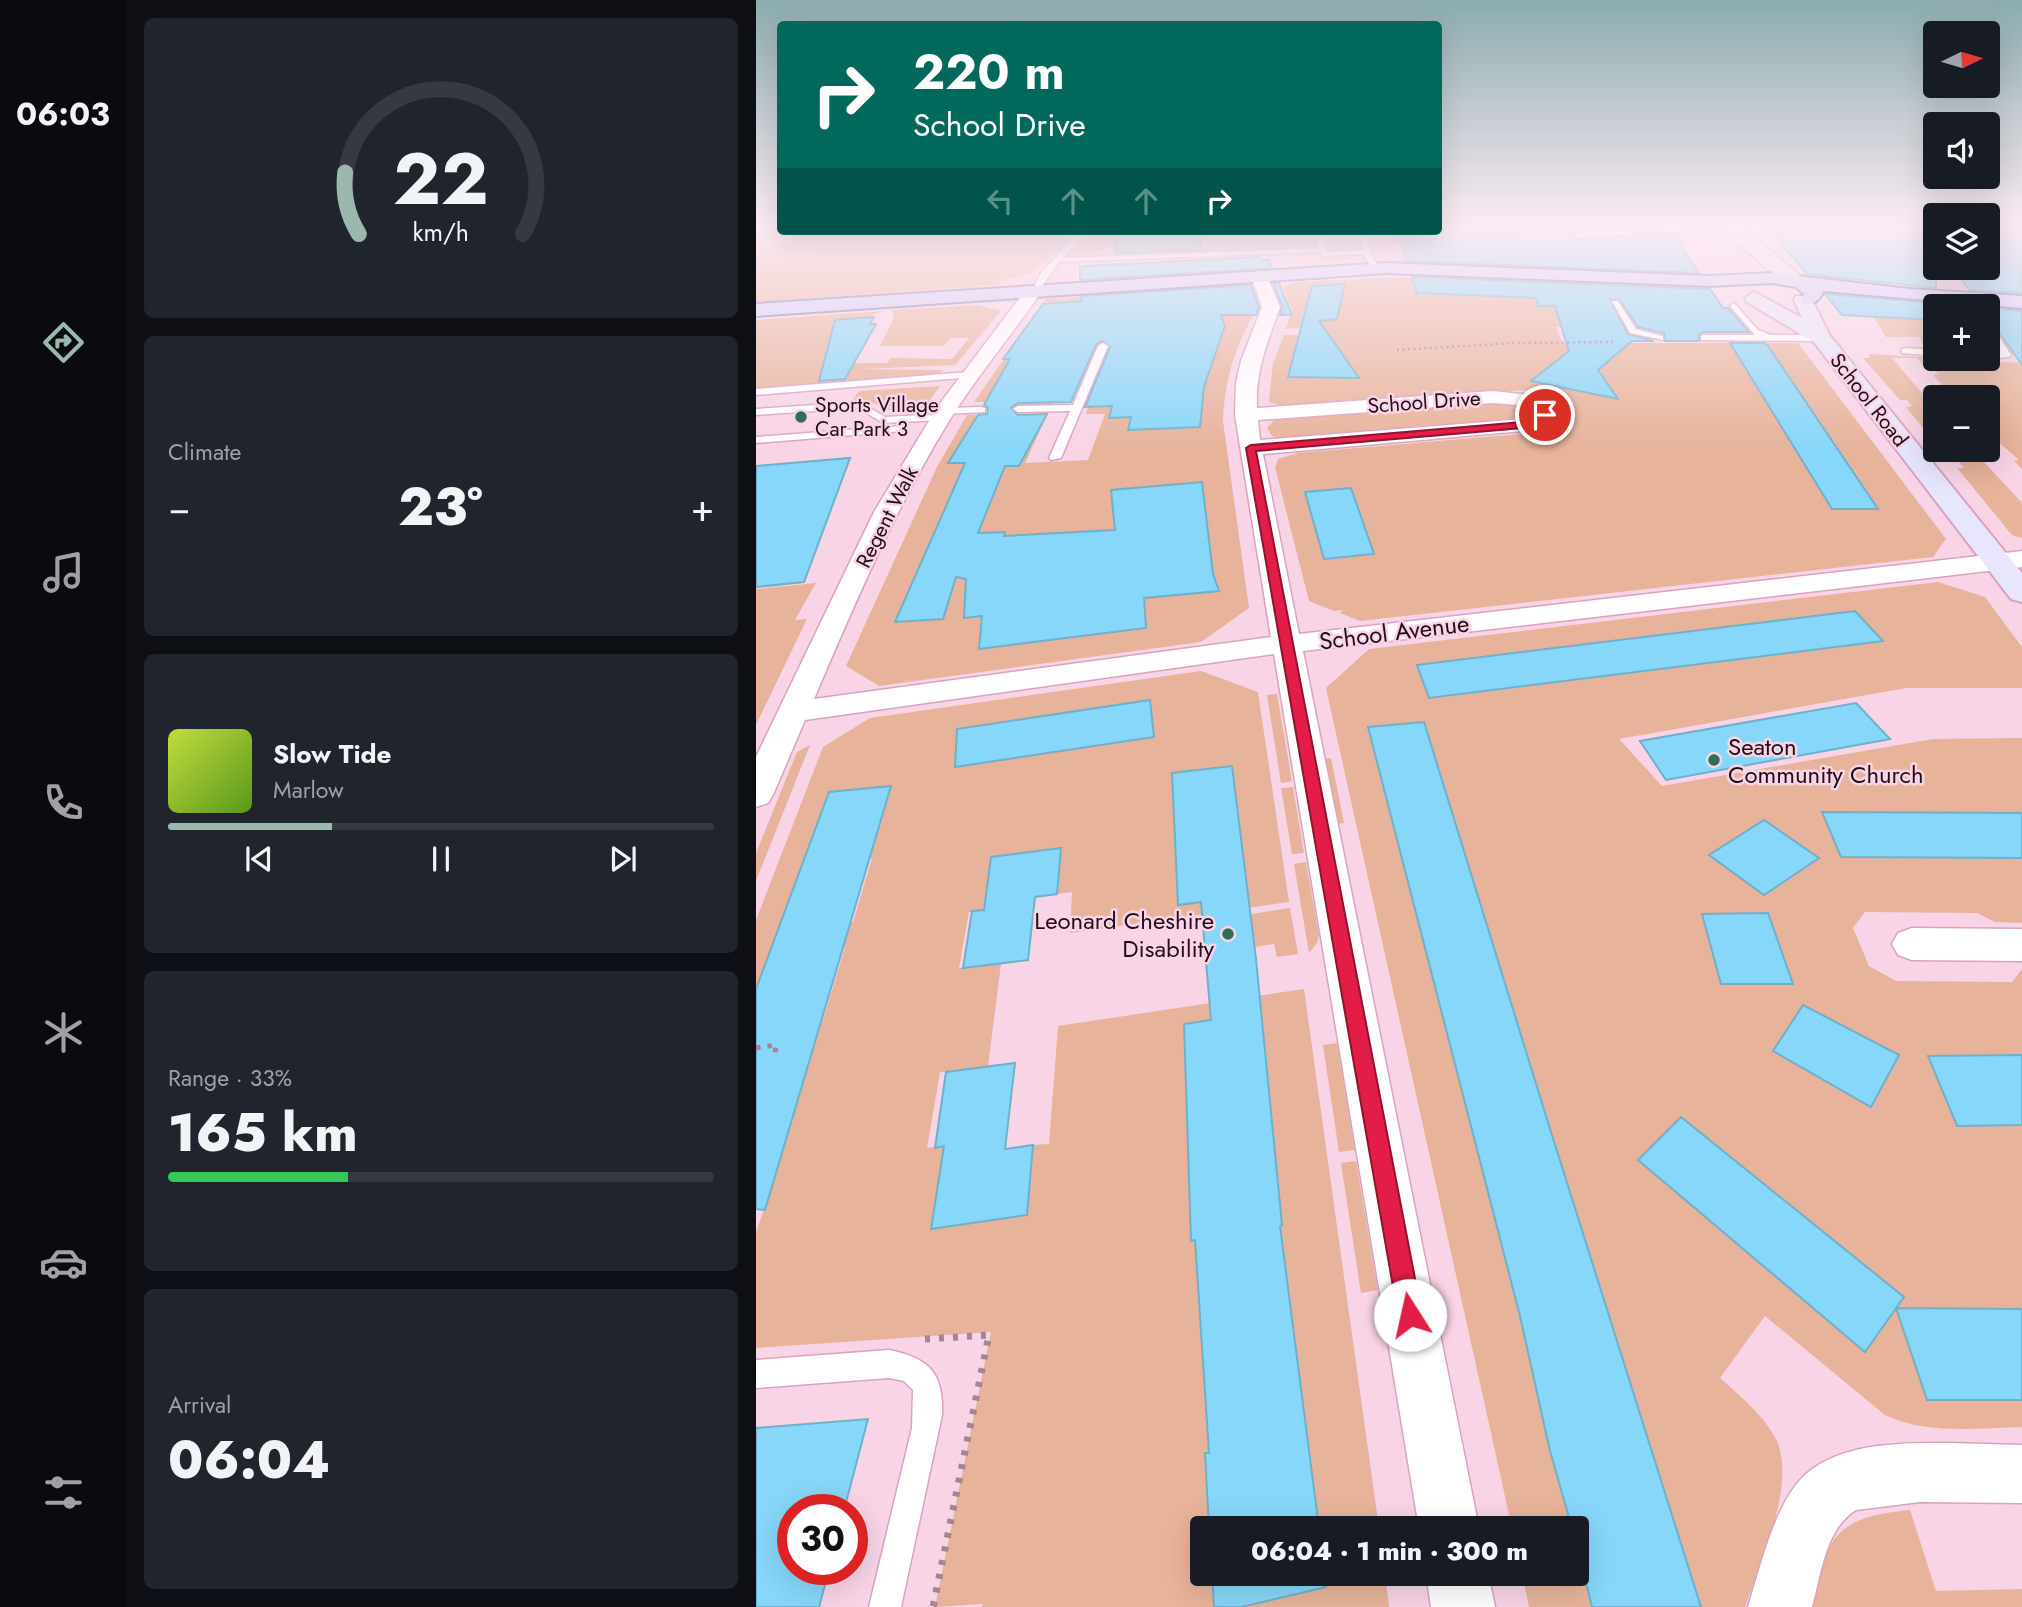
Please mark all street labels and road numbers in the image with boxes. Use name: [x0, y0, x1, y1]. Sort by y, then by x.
street label: School Road: [1823, 347, 1915, 453]
street label: School Drive: [1366, 383, 1482, 421]
street label: Regent Walk: [849, 460, 926, 573]
street label: School Avenue: [1317, 605, 1471, 659]

